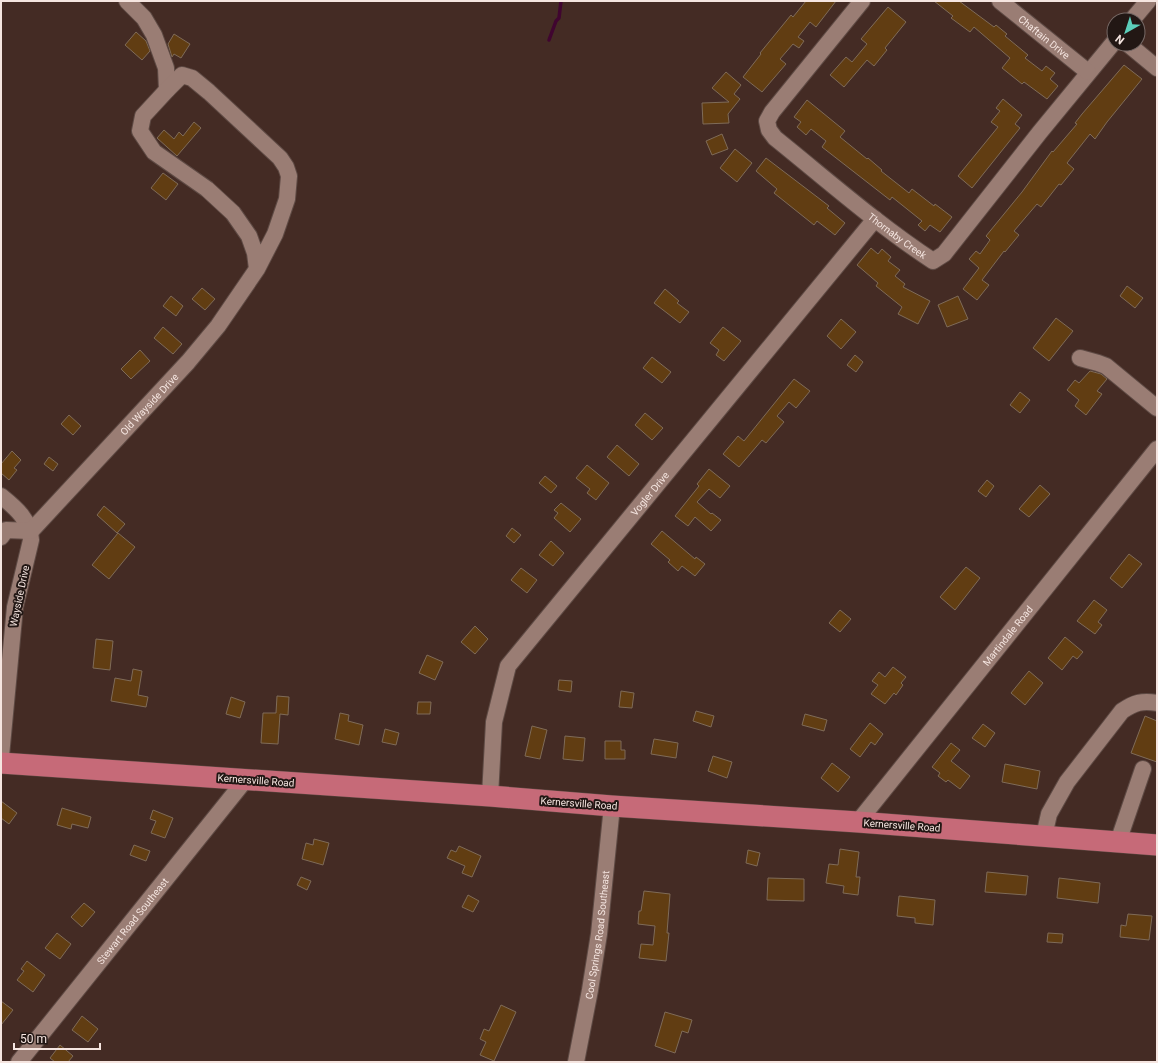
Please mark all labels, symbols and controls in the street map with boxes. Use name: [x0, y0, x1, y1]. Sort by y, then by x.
north arrow: [1106, 12, 1146, 52]
street label: Chaftain Drive: [1016, 13, 1072, 61]
text: N: [1113, 32, 1127, 47]
street label: Thornaby Creek: [866, 211, 929, 262]
street label: Old Wayside Drive: [118, 371, 181, 437]
street label: Vogler Drive: [629, 470, 671, 518]
street label: Wayside Drive: [8, 564, 31, 628]
street label: Martindale Road: [981, 604, 1035, 668]
street label: Kernersville Road: [217, 772, 295, 789]
street label: Kernersville Road: [540, 795, 618, 812]
street label: Kernersville Road: [863, 817, 941, 834]
street label: Cool Springs Road Southeast: [583, 870, 611, 1000]
street label: Stewart Road Southeast: [95, 876, 171, 967]
scale bar: [14, 1025, 100, 1051]
text: 50 m: [20, 1032, 47, 1046]

